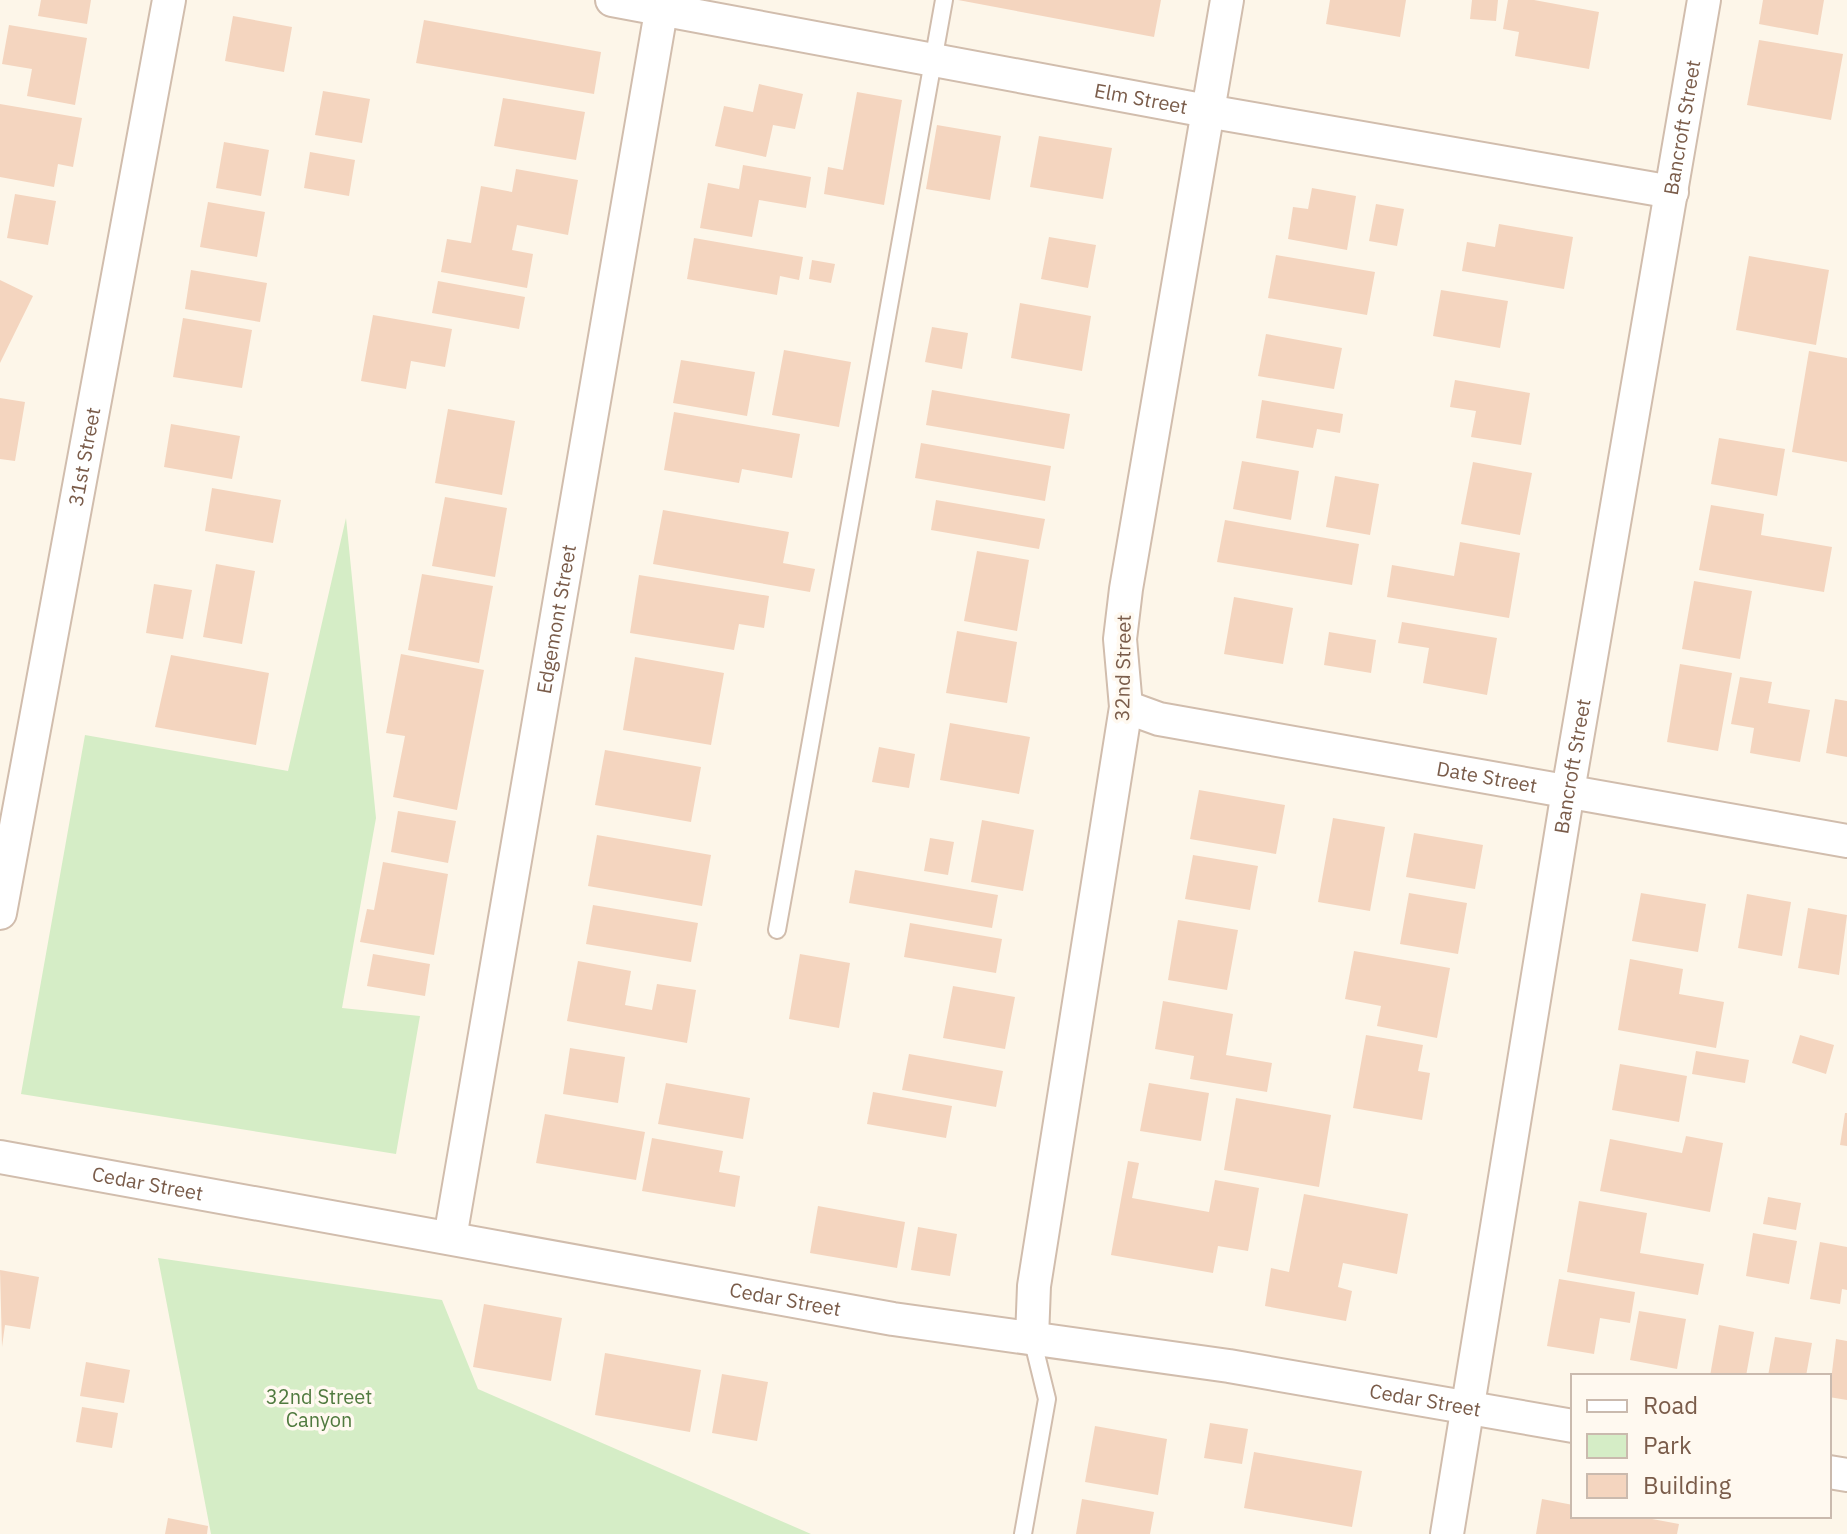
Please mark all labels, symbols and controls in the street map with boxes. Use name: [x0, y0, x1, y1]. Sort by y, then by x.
street label: Bancroft Street: [1657, 58, 1706, 197]
street label: Elm Street: [1092, 76, 1190, 120]
street label: 31st Street: [62, 405, 106, 508]
street label: Edgemont Street: [530, 542, 582, 696]
street label: 32nd Street: [1108, 614, 1137, 721]
street label: Bancroft Street: [1547, 696, 1597, 836]
street label: Date Street: [1434, 754, 1539, 799]
street label: Cedar Street: [90, 1160, 206, 1207]
street label: Cedar Street: [727, 1276, 843, 1322]
legend: [1571, 1374, 1831, 1518]
street label: Cedar Street: [1367, 1377, 1483, 1423]
park label: 32nd Street Canyon: [266, 1383, 372, 1433]
text: Road: [1643, 1389, 1698, 1421]
text: Park: [1643, 1429, 1692, 1461]
text: Building: [1643, 1469, 1731, 1501]

